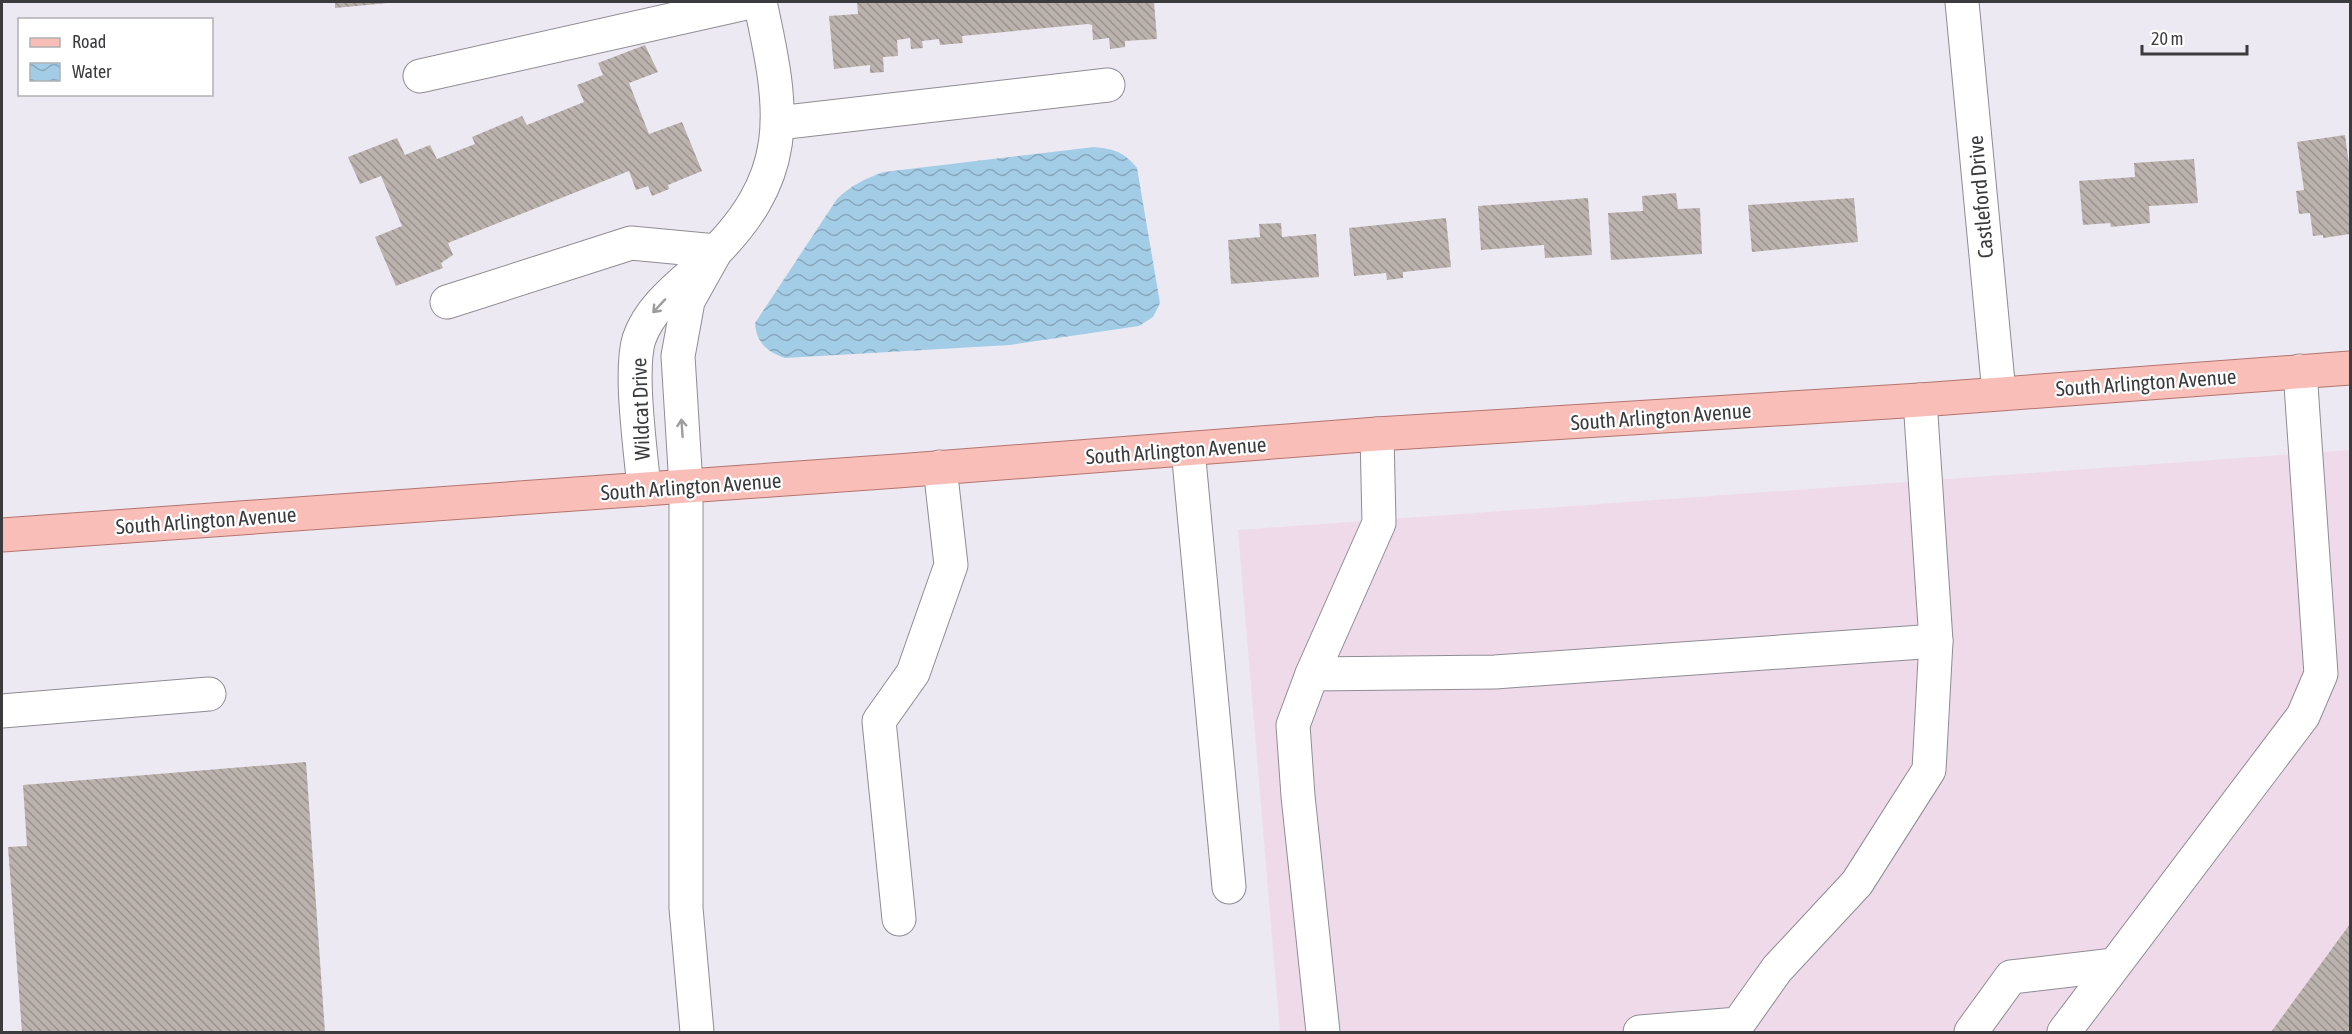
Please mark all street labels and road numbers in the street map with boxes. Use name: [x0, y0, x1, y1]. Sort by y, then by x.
street label: Castleford Drive: [1963, 135, 1997, 259]
street label: Wildcat Drive: [626, 357, 654, 461]
street label: South Arlington Avenue: [2055, 364, 2237, 400]
street label: South Arlington Avenue: [1570, 398, 1752, 434]
street label: South Arlington Avenue: [1085, 432, 1267, 468]
street label: South Arlington Avenue: [600, 468, 782, 504]
street label: South Arlington Avenue: [115, 502, 297, 538]

